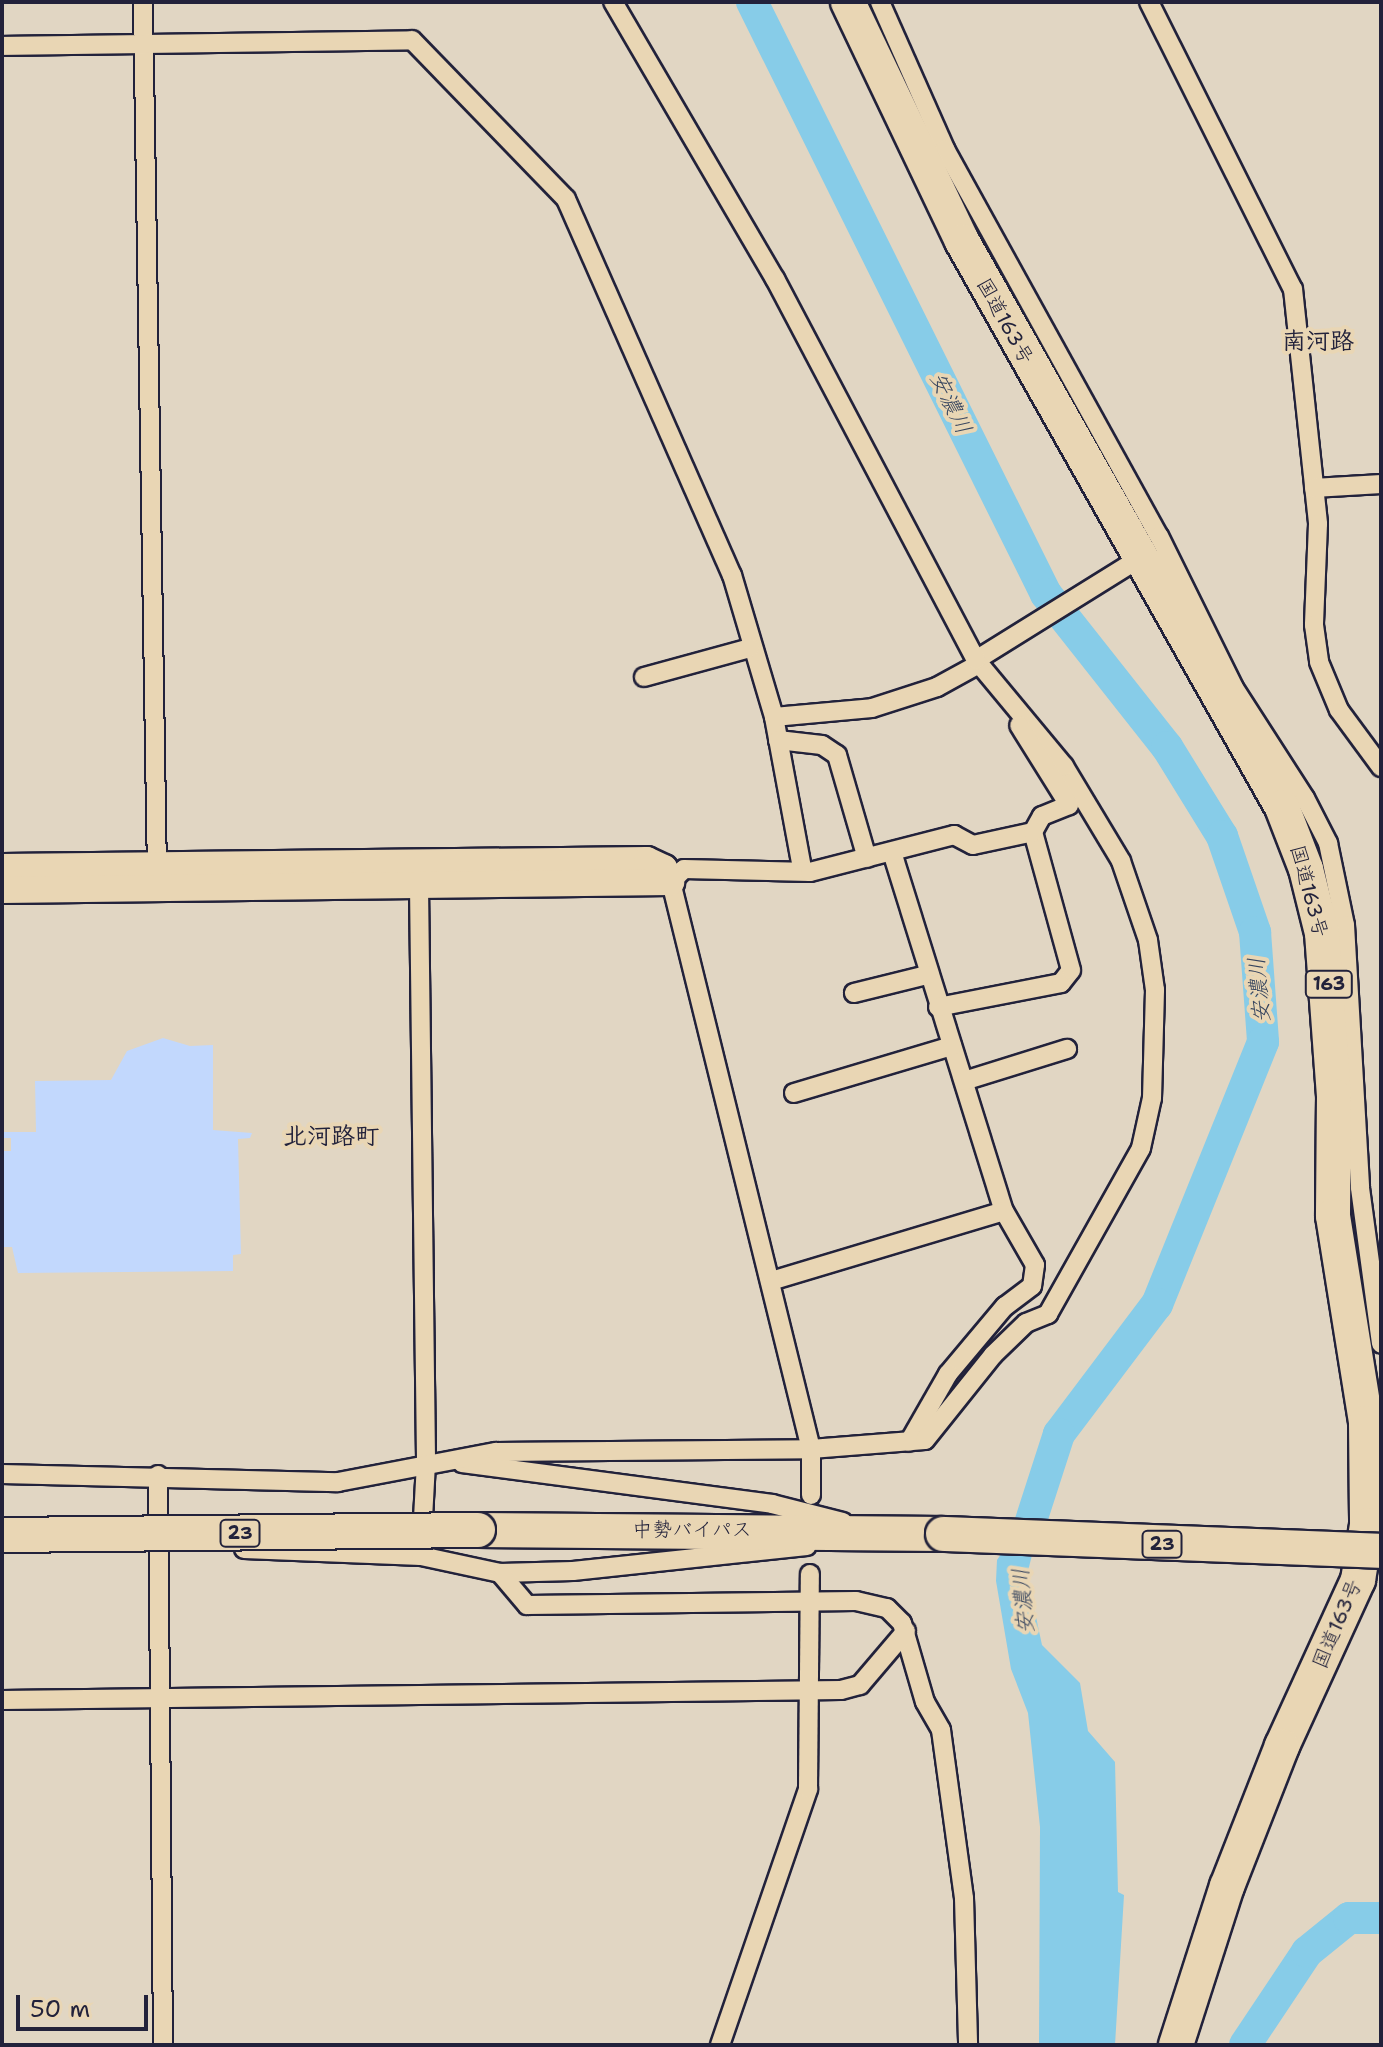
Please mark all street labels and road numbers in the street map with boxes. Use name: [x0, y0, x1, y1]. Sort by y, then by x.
street label: 国道163号: [972, 274, 1038, 368]
street label: 国道163号: [1285, 842, 1333, 940]
road number: 163: [1303, 970, 1355, 998]
street label: 中勢バイパス: [632, 1517, 752, 1541]
road number: 23: [218, 1519, 262, 1547]
road number: 23: [1140, 1530, 1184, 1558]
street label: 国道163号: [1308, 1576, 1366, 1672]

